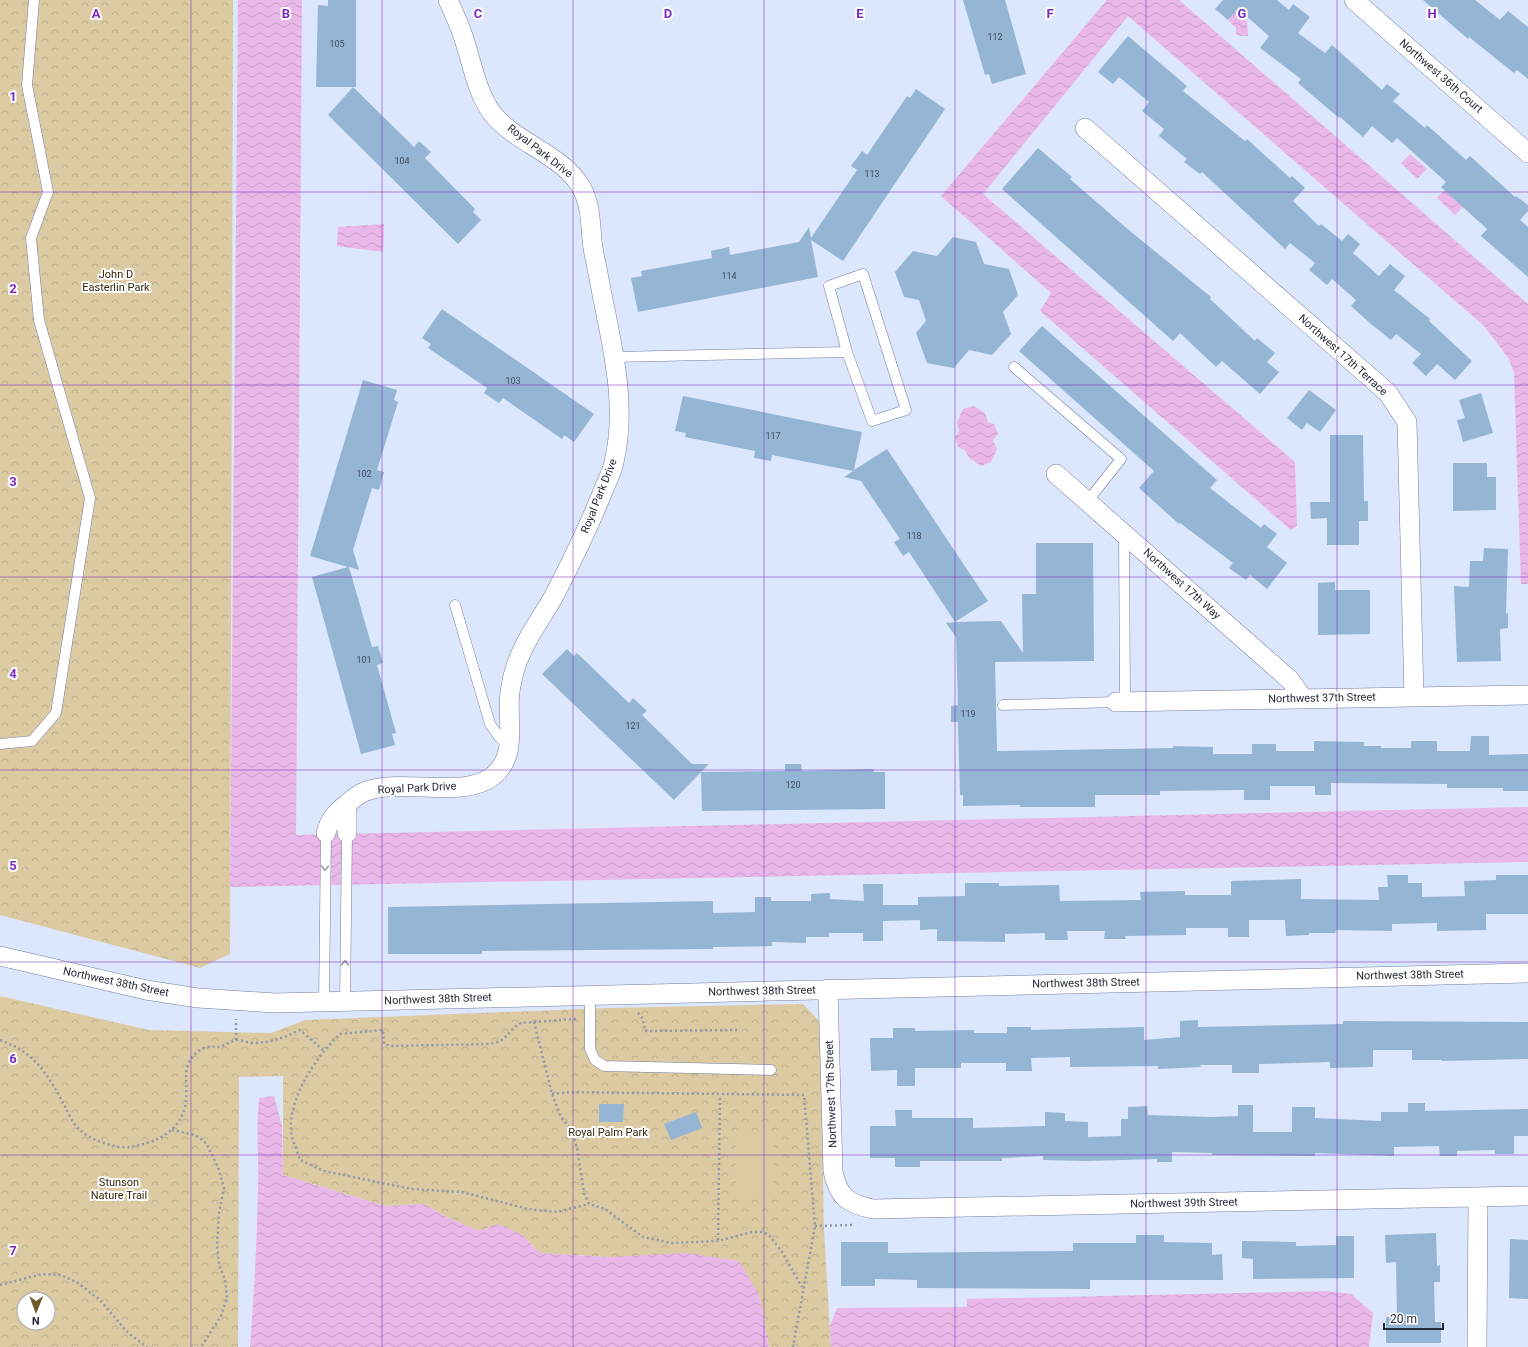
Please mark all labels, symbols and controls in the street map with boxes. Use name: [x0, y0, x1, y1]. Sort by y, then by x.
text: A: [92, 6, 101, 21]
text: B: [282, 6, 290, 21]
text: C: [474, 6, 483, 21]
text: D: [664, 6, 672, 21]
text: E: [856, 6, 864, 21]
text: F: [1046, 6, 1054, 21]
text: G: [1238, 6, 1247, 21]
text: H: [1427, 6, 1437, 21]
house number: 112: [987, 32, 1003, 42]
street label: Northwest 36th Court: [1397, 36, 1485, 116]
house number: 105: [329, 39, 345, 49]
text: 1: [9, 89, 17, 104]
street label: Royal Park Drive: [505, 122, 575, 181]
house number: 104: [394, 156, 410, 166]
house number: 113: [864, 169, 880, 179]
park label: John D Easterlin Park: [82, 268, 150, 294]
house number: 114: [721, 271, 737, 281]
text: 2: [9, 281, 17, 296]
street label: Northwest 17th Terrace: [1296, 312, 1390, 398]
house number: 103: [505, 376, 521, 386]
house number: 117: [765, 431, 781, 441]
street label: Royal Park Drive: [578, 457, 620, 535]
house number: 102: [356, 469, 372, 479]
text: 3: [9, 474, 17, 489]
house number: 118: [906, 531, 922, 541]
street label: Northwest 17th Way: [1141, 546, 1224, 623]
house number: 101: [356, 655, 372, 665]
text: 4: [9, 666, 17, 681]
street label: Northwest 37th Street: [1268, 691, 1376, 705]
house number: 119: [960, 709, 976, 719]
house number: 121: [625, 721, 641, 731]
street label: Royal Park Drive: [377, 779, 457, 797]
house number: 120: [785, 780, 801, 790]
text: 5: [9, 858, 17, 873]
one-way arrow: [321, 865, 329, 871]
one-way arrow: [341, 960, 349, 966]
street label: Northwest 38th Street: [62, 964, 170, 1000]
street label: Northwest 38th Street: [1356, 968, 1464, 982]
street label: Northwest 38th Street: [1032, 976, 1140, 990]
street label: Northwest 38th Street: [708, 984, 816, 998]
street label: Northwest 38th Street: [384, 991, 492, 1007]
street label: Northwest 17th Street: [823, 1040, 839, 1148]
text: 6: [9, 1051, 17, 1066]
park label: Royal Palm Park: [568, 1126, 648, 1139]
park label: Stunson Nature Trail: [91, 1176, 147, 1202]
street label: Northwest 39th Street: [1130, 1196, 1238, 1210]
text: 7: [9, 1243, 17, 1258]
north arrow: [16, 1291, 56, 1331]
scale bar: [1384, 1305, 1443, 1331]
text: 20 m: [1390, 1312, 1417, 1326]
text: N: [32, 1314, 40, 1327]

